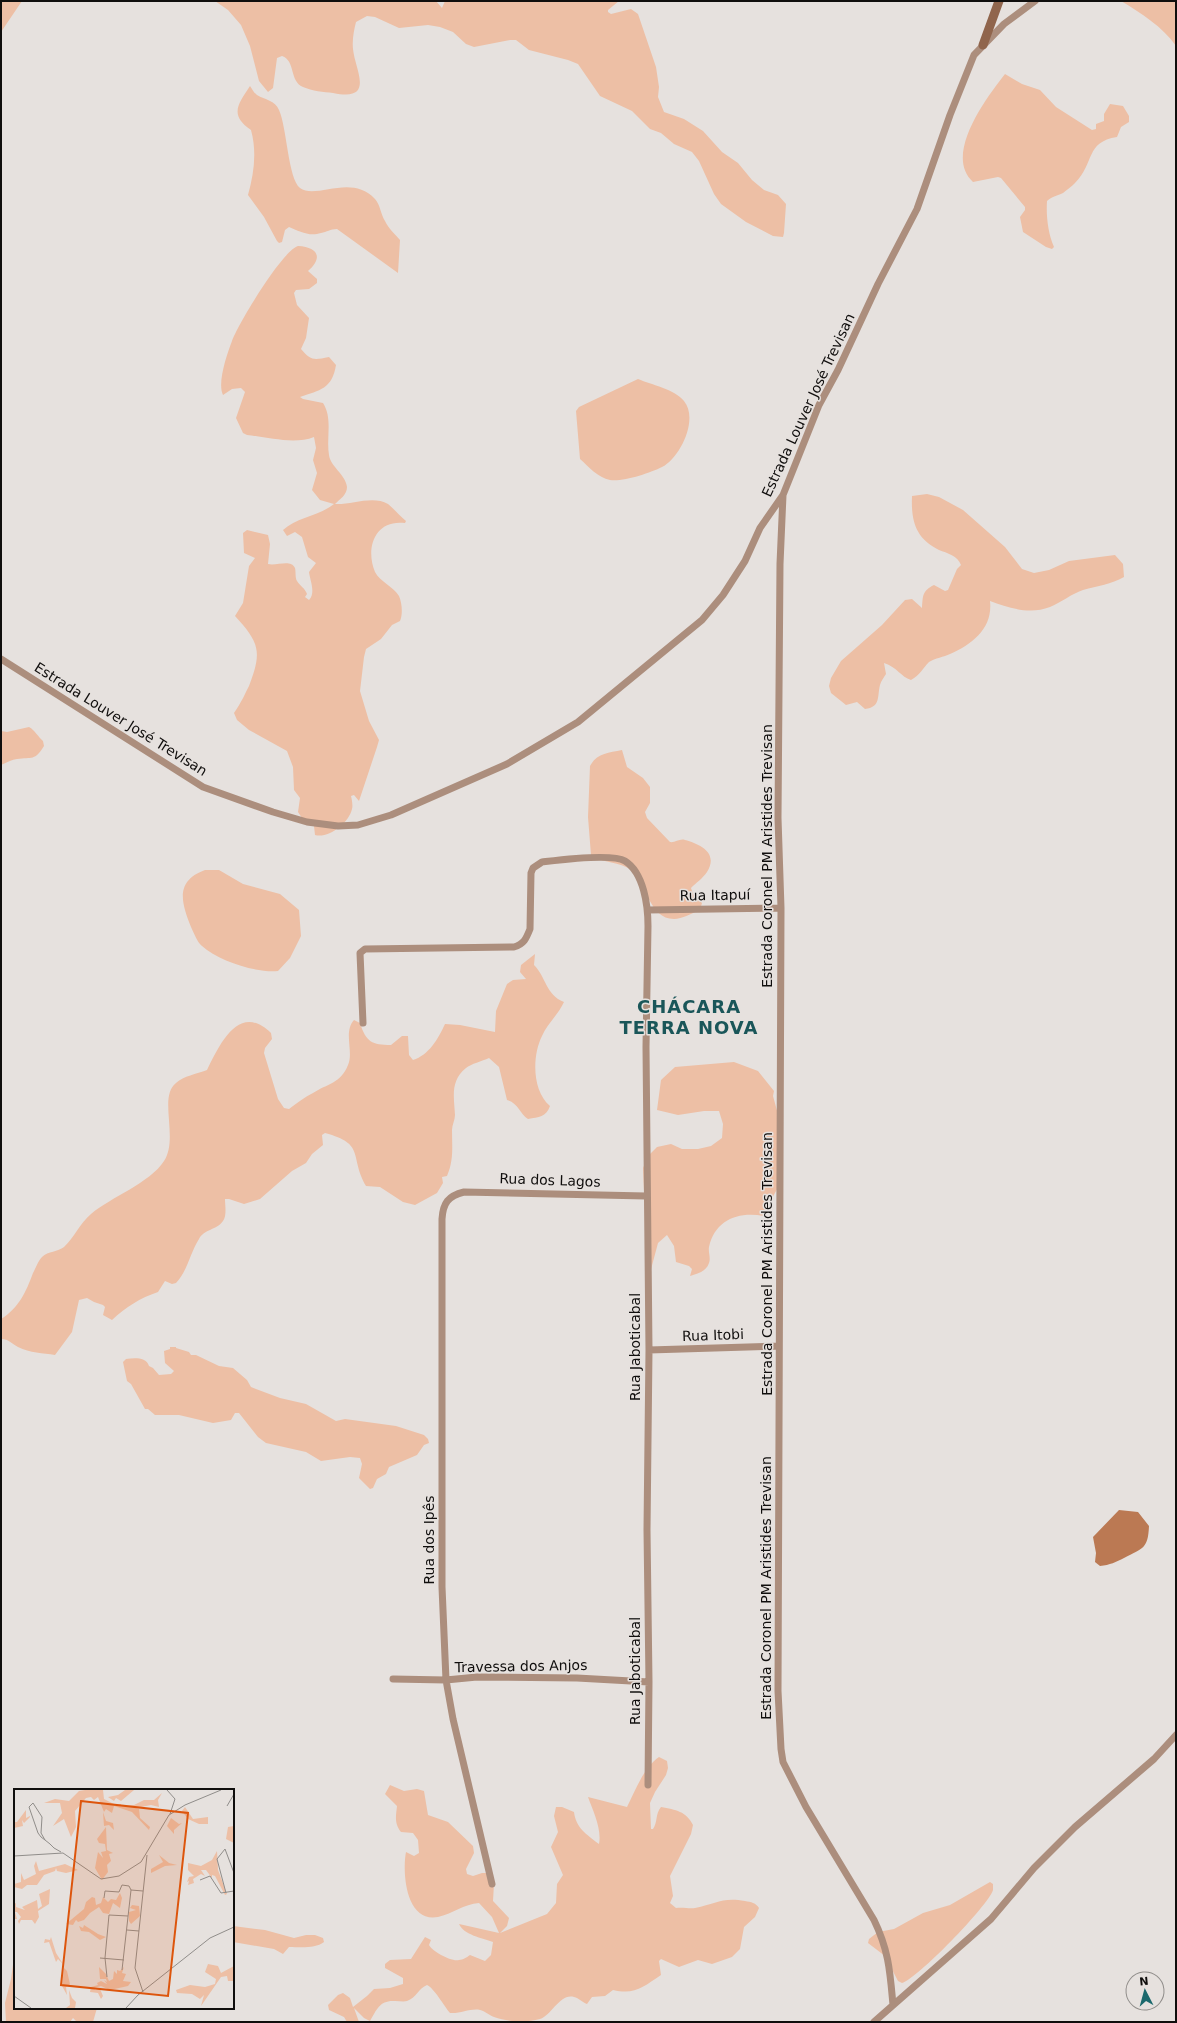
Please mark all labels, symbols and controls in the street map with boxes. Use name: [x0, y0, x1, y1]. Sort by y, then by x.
street label: Estrada Louver José Trevisan: [758, 311, 858, 499]
street label: Estrada Louver José Trevisan: [32, 659, 210, 779]
street label: Estrada Coronel PM Aristides Trevisan: [759, 724, 775, 988]
street label: Rua Itapuí: [679, 886, 752, 904]
district label: CHÁCARA TERRA NOVA: [619, 996, 759, 1038]
street label: Estrada Coronel PM Aristides Trevisan: [759, 1132, 775, 1396]
street label: Rua dos Lagos: [499, 1170, 601, 1190]
street label: Rua Jaboticabal: [627, 1293, 643, 1401]
street label: Rua Itobi: [682, 1326, 744, 1344]
street label: Estrada Coronel PM Aristides Trevisan: [758, 1456, 774, 1720]
street label: Rua dos Ipês: [421, 1495, 437, 1585]
street label: Rua Jaboticabal: [627, 1617, 643, 1725]
street label: Travessa dos Anjos: [453, 1657, 588, 1675]
inset map: [14, 1789, 234, 2009]
north arrow: [1125, 1971, 1165, 2011]
text: N: [1139, 1975, 1149, 1988]

